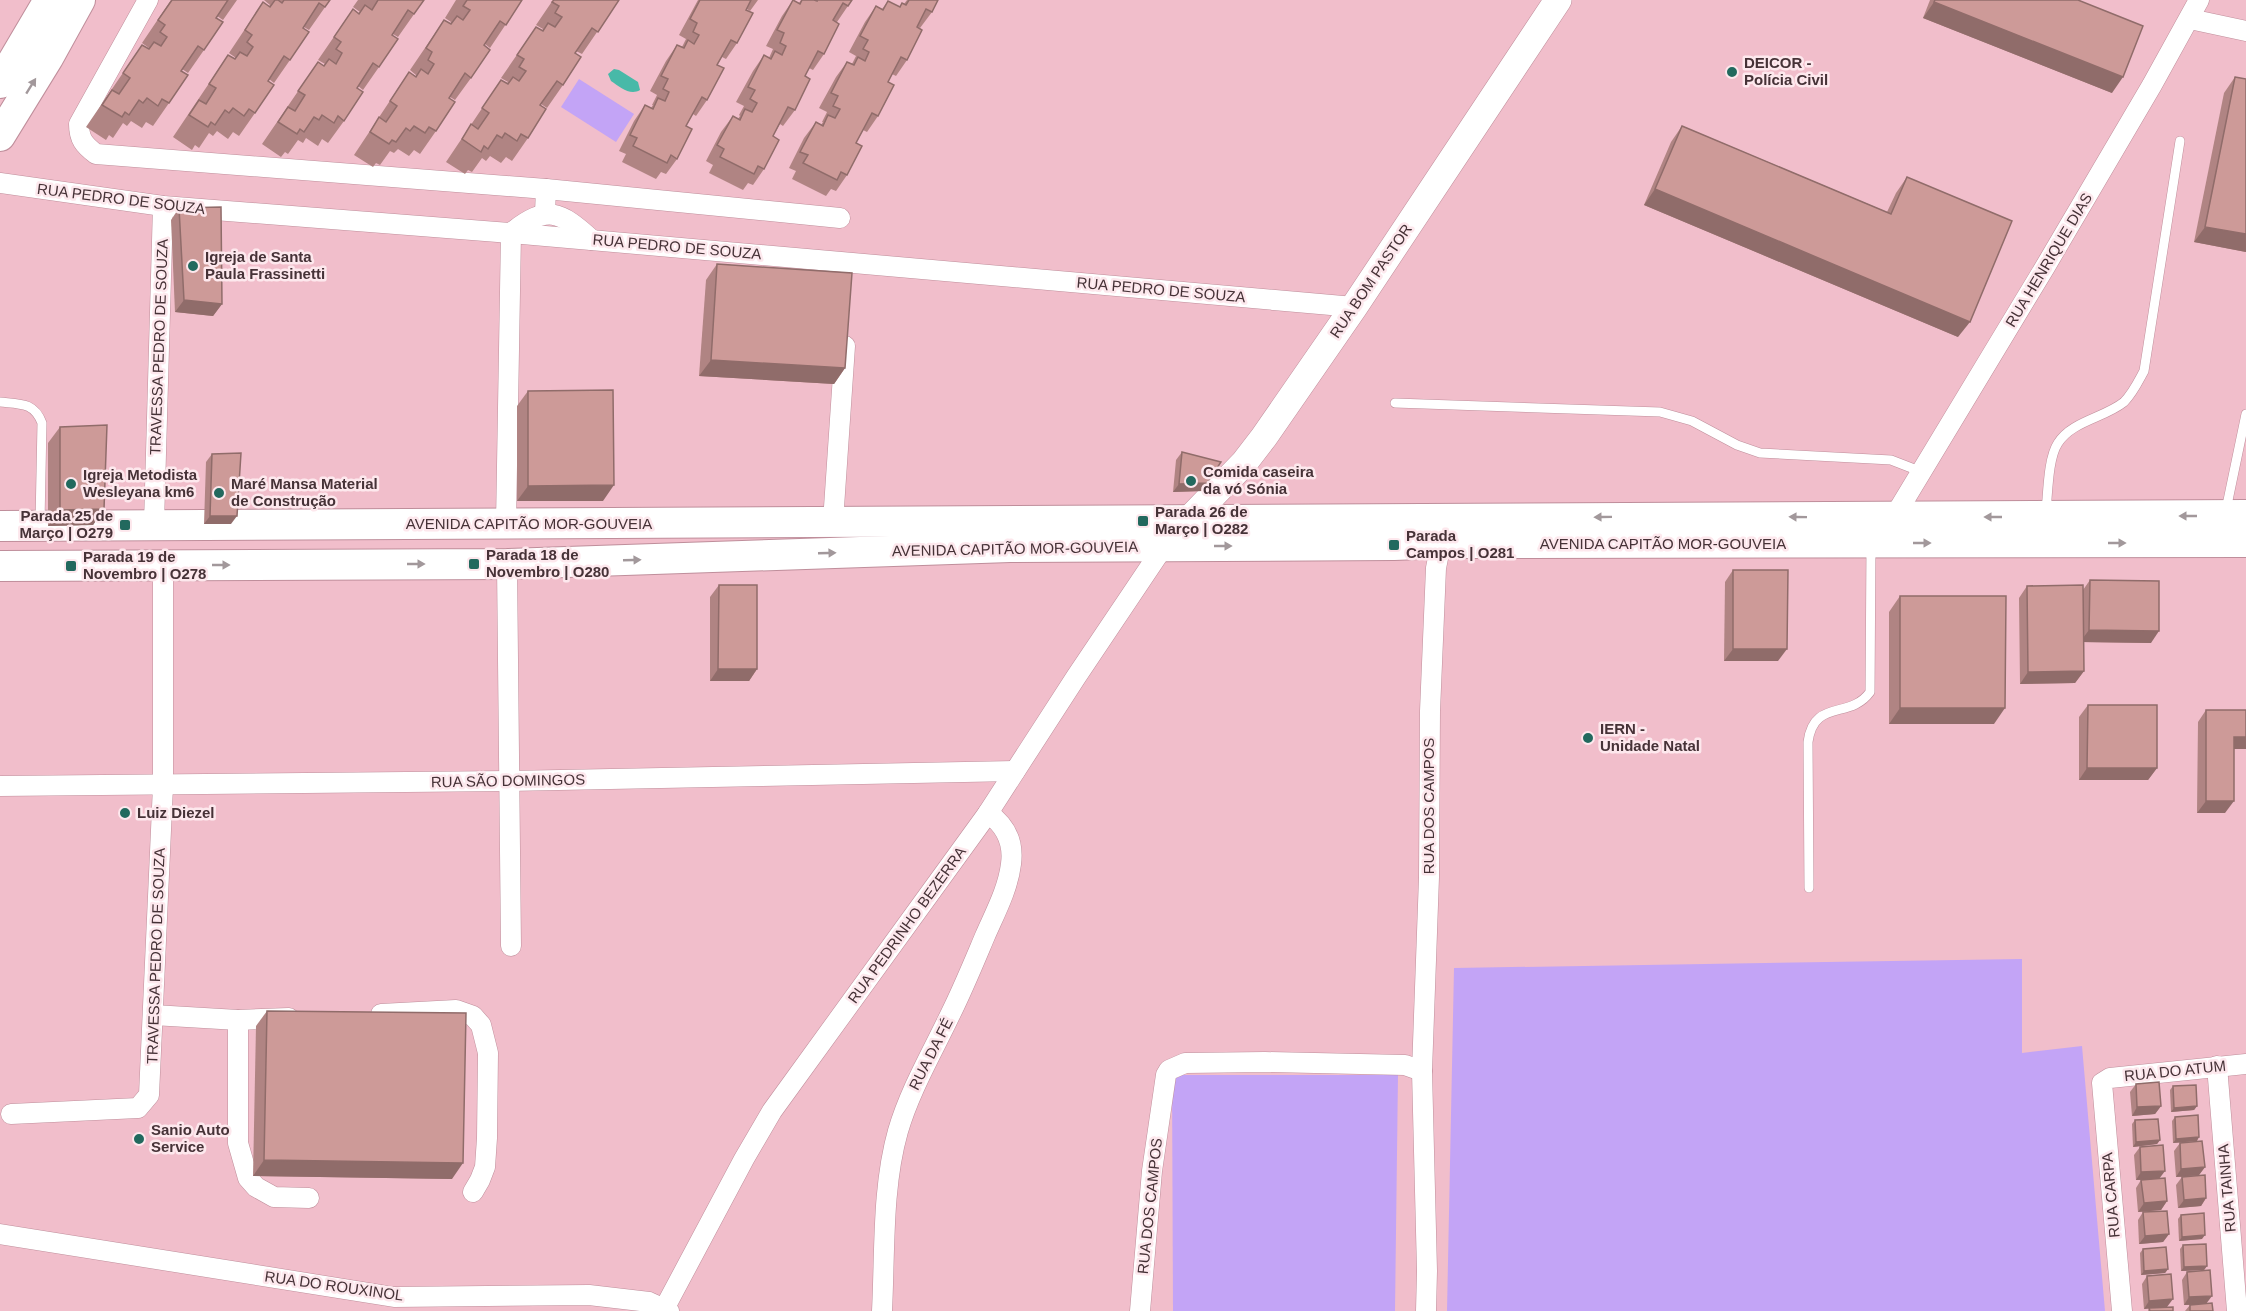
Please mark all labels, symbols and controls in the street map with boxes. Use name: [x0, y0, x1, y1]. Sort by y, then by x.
place label: DEICOR - Polícia Civil: [1744, 54, 1828, 88]
marker: DEICOR - Polícia Civil: [1725, 65, 1739, 79]
one-way arrow: [25, 78, 36, 94]
street label: RUA PEDRO DE SOUZA: [36, 180, 206, 217]
street label: RUA HENRIQUE DIAS: [2002, 190, 2095, 330]
street label: RUA BOM PASTOR: [1326, 220, 1415, 341]
street label: RUA PEDRO DE SOUZA: [592, 231, 762, 262]
street label: TRAVESSA PEDRO DE SOUZA: [146, 239, 171, 455]
place label: Igreja de Santa Paula Frassinetti: [205, 248, 325, 282]
marker: Igreja de Santa Paula Frassinetti: [186, 259, 200, 273]
street label: RUA PEDRO DE SOUZA: [1076, 274, 1246, 305]
place label: Comida caseira da vó Sónia: [1203, 463, 1315, 497]
place label: Igreja Metodista Wesleyana km6: [83, 466, 198, 500]
marker: Comida caseira da vó Sónia: [1184, 474, 1198, 488]
place label: Maré Mansa Material de Construção: [231, 475, 378, 509]
marker: Igreja Metodista Wesleyana km6: [64, 477, 78, 491]
marker: Maré Mansa Material de Construção: [212, 486, 226, 500]
place label: Parada 26 de Março | O282: [1155, 503, 1248, 537]
place label: Parada 25 de Março | O279: [20, 507, 113, 541]
one-way arrow: [2178, 511, 2197, 520]
one-way arrow: [1593, 512, 1612, 522]
one-way arrow: [1983, 512, 2002, 522]
one-way arrow: [1788, 513, 1807, 522]
marker: Parada 26 de Março | O282: [1136, 514, 1150, 528]
street label: AVENIDA CAPITÃO MOR-GOUVEIA: [406, 515, 652, 532]
marker: Parada 25 de Março | O279: [118, 518, 132, 532]
place label: Parada Campos | O281: [1406, 527, 1514, 561]
street label: AVENIDA CAPITÃO MOR-GOUVEIA: [1540, 535, 1786, 552]
street label: AVENIDA CAPITÃO MOR-GOUVEIA: [892, 538, 1138, 559]
marker: Parada Campos | O281: [1387, 538, 1401, 552]
one-way arrow: [1912, 538, 1931, 548]
one-way arrow: [2107, 538, 2126, 548]
one-way arrow: [1213, 541, 1232, 551]
place label: Parada 18 de Novembro | O280: [486, 546, 609, 580]
place label: Parada 19 de Novembro | O278: [83, 548, 206, 582]
one-way arrow: [817, 549, 836, 558]
one-way arrow: [622, 555, 641, 564]
marker: Parada 18 de Novembro | O280: [467, 557, 481, 571]
marker: Parada 19 de Novembro | O278: [64, 559, 78, 573]
one-way arrow: [407, 559, 426, 569]
one-way arrow: [212, 560, 231, 570]
place label: IERN - Unidade Natal: [1600, 720, 1700, 754]
marker: IERN - Unidade Natal: [1581, 731, 1595, 745]
street label: RUA DOS CAMPOS: [1420, 738, 1437, 874]
street label: RUA SÃO DOMINGOS: [431, 771, 585, 790]
place label: Luiz Diezel: [137, 804, 215, 821]
marker: Luiz Diezel: [118, 806, 132, 820]
street label: RUA PEDRINHO BEZERRA: [844, 843, 969, 1006]
street label: TRAVESSA PEDRO DE SOUZA: [143, 848, 168, 1064]
street label: RUA DA FÉ: [905, 1015, 956, 1093]
street label: RUA DO ATUM: [2123, 1057, 2227, 1084]
place label: Sanio Auto Service: [151, 1121, 230, 1155]
marker: Sanio Auto Service: [132, 1132, 146, 1146]
street label: RUA DOS CAMPOS: [1134, 1137, 1165, 1275]
street label: RUA TAINHA: [2214, 1143, 2239, 1233]
street label: RUA CARPA: [2098, 1152, 2123, 1238]
street label: RUA DO ROUXINOL: [264, 1267, 405, 1304]

